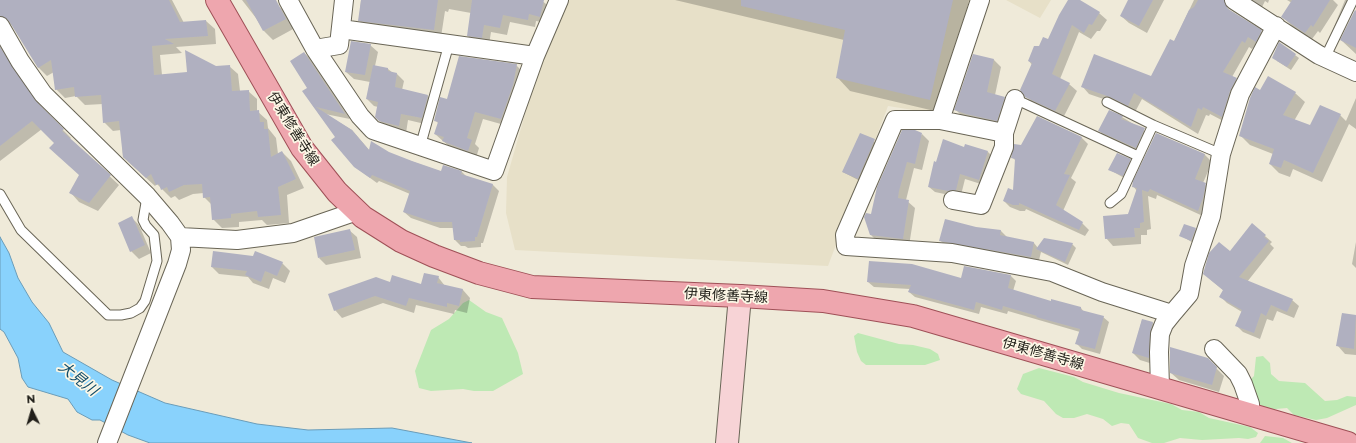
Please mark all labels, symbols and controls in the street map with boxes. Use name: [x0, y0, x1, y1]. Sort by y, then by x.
street label: 伊東修善寺線: [264, 89, 322, 169]
street label: 伊東修善寺線: [684, 285, 768, 307]
street label: 伊東修善寺線: [1000, 334, 1086, 374]
water label: 大見川: [55, 358, 101, 400]
north arrow: [12, 391, 52, 431]
text: N: [26, 392, 36, 406]

